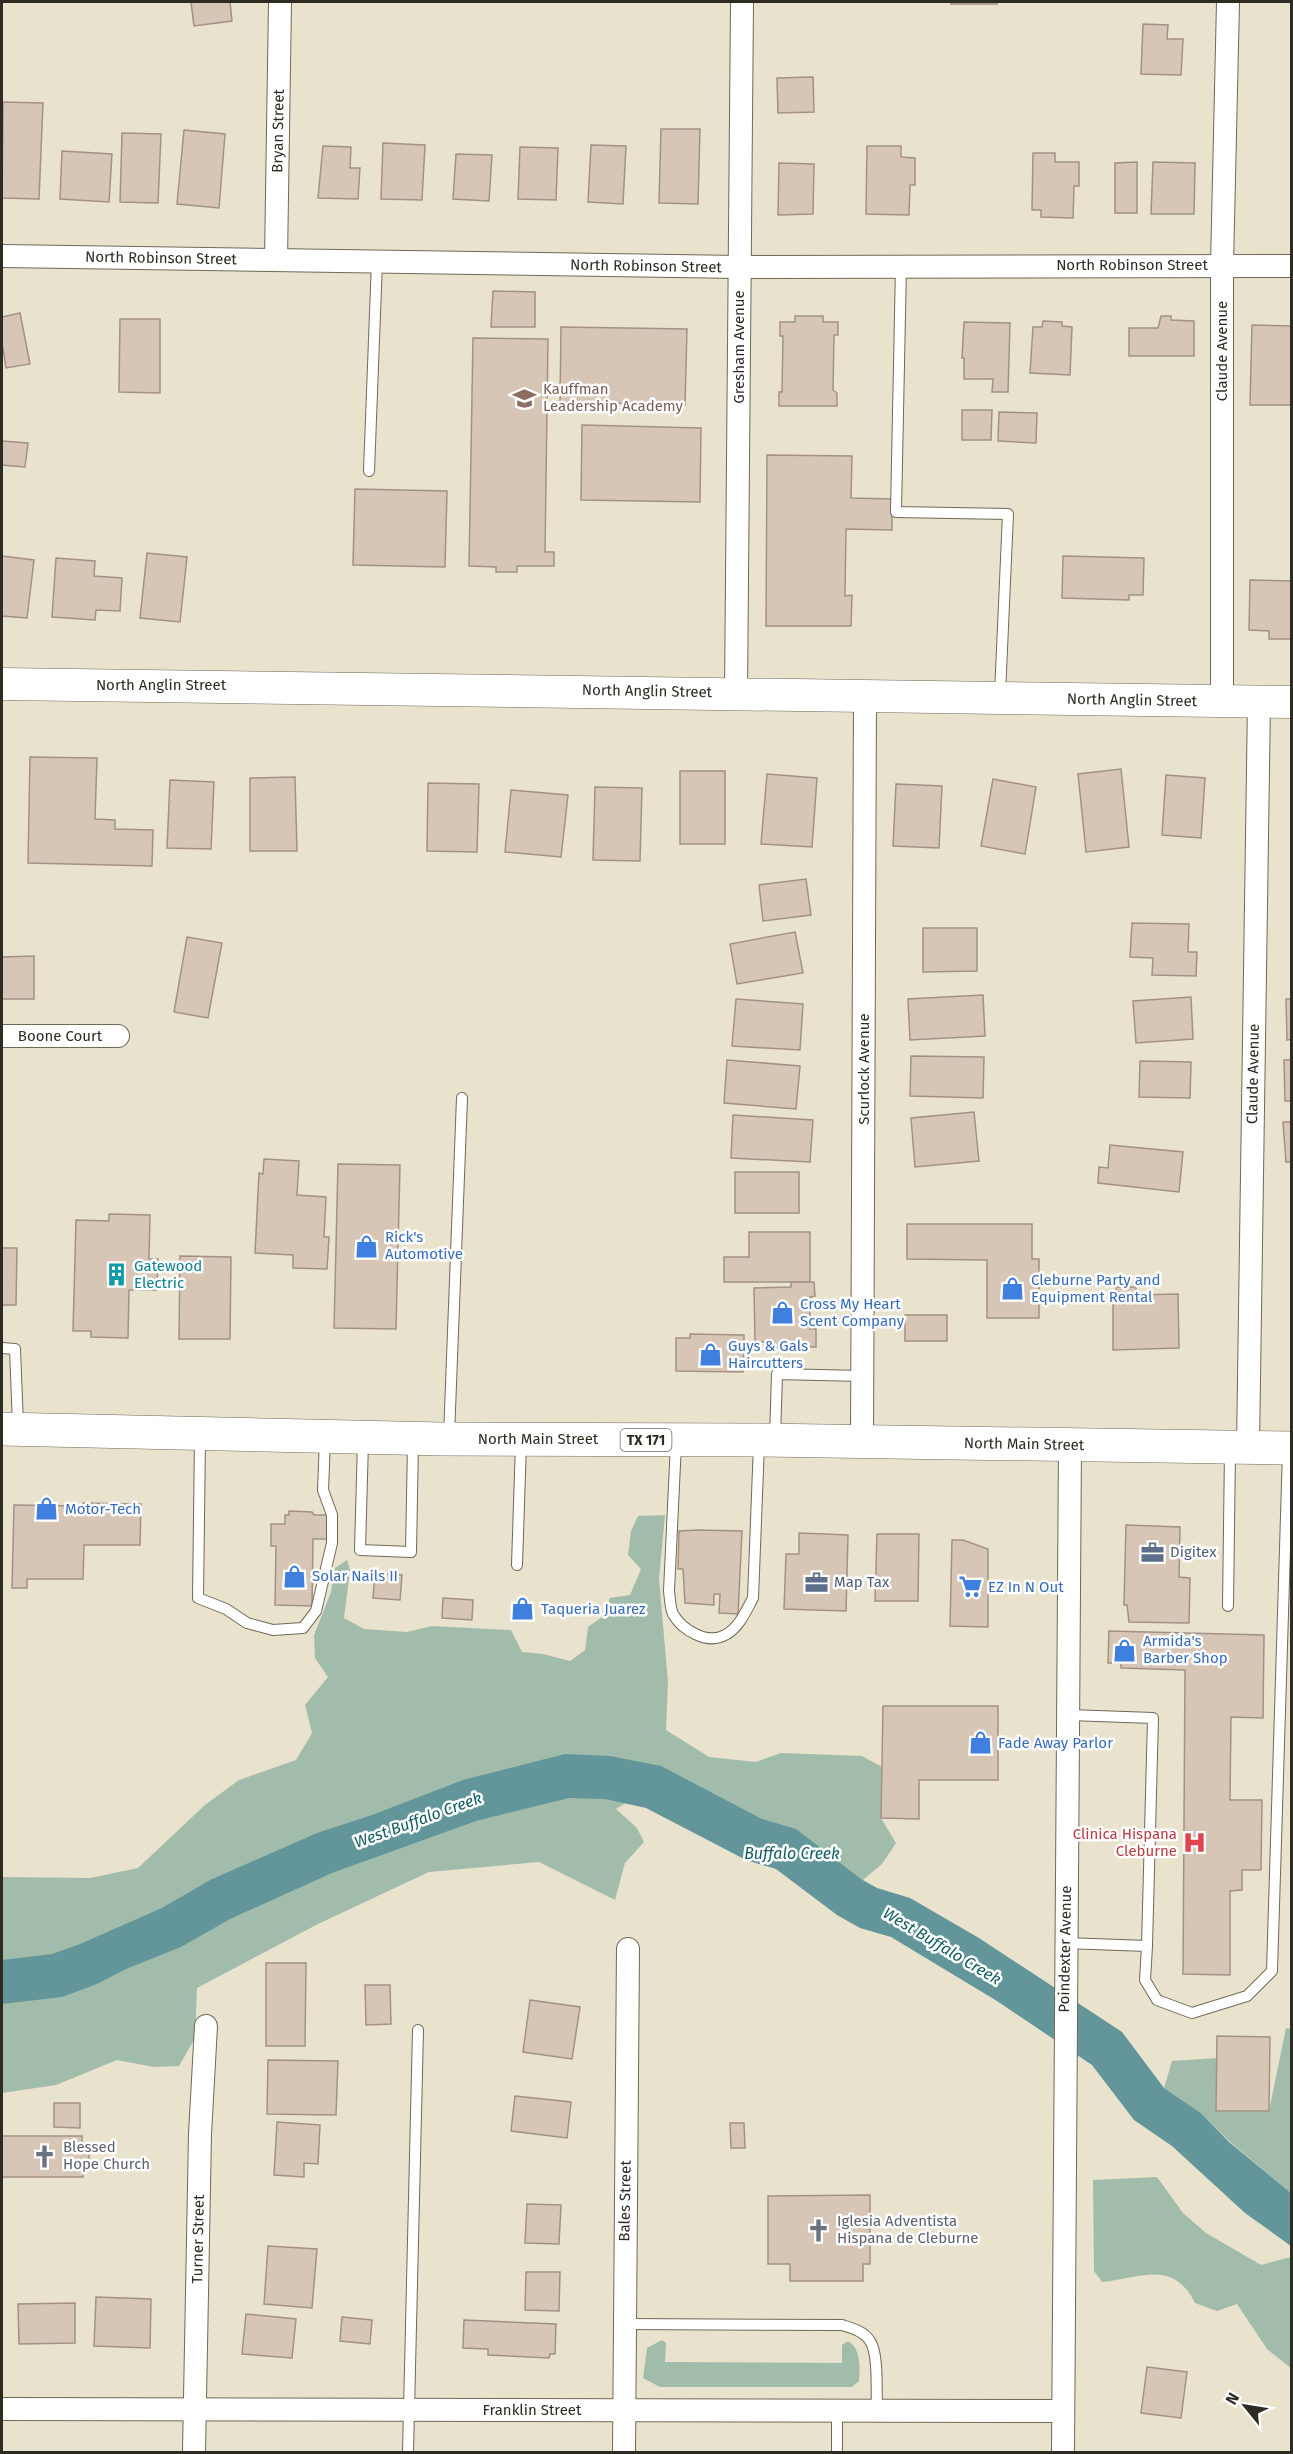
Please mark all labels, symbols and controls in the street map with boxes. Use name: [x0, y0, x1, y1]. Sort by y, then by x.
street label: Bryan Street: [268, 88, 288, 173]
street label: North Robinson Street: [85, 248, 238, 268]
street label: North Robinson Street: [570, 256, 723, 276]
street label: North Robinson Street: [1056, 256, 1208, 274]
street label: Gresham Avenue: [730, 290, 748, 404]
street label: Claude Avenue: [1213, 301, 1231, 401]
place label: Kauffman Leadership Academy: [543, 380, 684, 415]
school or university icon: Kauffman Leadership Academy: [512, 385, 538, 411]
street label: North Anglin Street: [96, 676, 227, 694]
street label: North Anglin Street: [582, 681, 713, 701]
street label: North Anglin Street: [1067, 690, 1198, 710]
street label: Scurlock Avenue: [855, 1013, 873, 1125]
street label: Claude Avenue: [1243, 1024, 1263, 1124]
street label: Boone Court: [18, 1027, 103, 1045]
place label: Rick's Automotive: [385, 1228, 463, 1263]
shop icon: Rick's Automotive: [354, 1233, 380, 1259]
place label: Gatewood Electric: [134, 1257, 202, 1292]
building icon: Gatewood Electric: [103, 1262, 129, 1288]
place label: Cleburne Party and Equipment Rental: [1031, 1271, 1161, 1306]
shop icon: Cleburne Party and Equipment Rental: [1000, 1276, 1026, 1302]
place label: Cross My Heart Scent Company: [800, 1295, 905, 1330]
shop icon: Cross My Heart Scent Company: [769, 1300, 795, 1326]
place label: Guys & Gals Haircutters: [728, 1337, 808, 1372]
shop icon: Guys & Gals Haircutters: [697, 1342, 723, 1368]
road number: TX 171: [620, 1429, 672, 1451]
street label: North Main Street: [478, 1430, 599, 1448]
street label: North Main Street: [964, 1434, 1085, 1454]
shop icon: Motor-Tech: [34, 1496, 60, 1522]
place label: Motor-Tech: [65, 1500, 141, 1518]
office icon: Digitex: [1139, 1539, 1165, 1565]
place label: Digitex: [1170, 1543, 1217, 1561]
shop icon: Solar Nails II: [281, 1563, 307, 1589]
place label: Solar Nails II: [312, 1567, 398, 1585]
office icon: Map Tax: [803, 1569, 829, 1595]
place label: Map Tax: [834, 1573, 890, 1591]
supermarket icon: EZ In N Out: [957, 1574, 983, 1600]
place label: EZ In N Out: [988, 1578, 1064, 1596]
shop icon: Taqueria Juarez: [510, 1596, 536, 1622]
place label: Taqueria Juarez: [541, 1600, 646, 1618]
place label: Armida's Barber Shop: [1143, 1632, 1228, 1667]
shop icon: Armida's Barber Shop: [1112, 1637, 1138, 1663]
shop icon: Fade Away Parlor: [967, 1730, 993, 1756]
place label: Fade Away Parlor: [998, 1734, 1113, 1752]
water label: West Buffalo Creek: [352, 1788, 485, 1852]
place label: Clinica Hispana Cleburne: [1073, 1825, 1177, 1860]
hospital icon: Clinica Hispana Cleburne: [1182, 1830, 1208, 1856]
water label: Buffalo Creek: [744, 1844, 840, 1863]
street label: Poindexter Avenue: [1055, 1885, 1075, 2013]
water label: West Buffalo Creek: [880, 1903, 1005, 1989]
place label: Blessed Hope Church: [63, 2138, 150, 2173]
church icon: Blessed Hope Church: [32, 2143, 58, 2169]
street label: Bales Street: [615, 2160, 635, 2242]
street label: Turner Street: [188, 2194, 208, 2284]
place label: Iglesia Adventista Hispana de Cleburne: [837, 2212, 979, 2247]
church icon: Iglesia Adventista Hispana de Cleburne: [806, 2217, 832, 2243]
north arrow: [1215, 2376, 1275, 2436]
text: N: [1222, 2389, 1243, 2408]
street label: Franklin Street: [483, 2401, 582, 2419]

